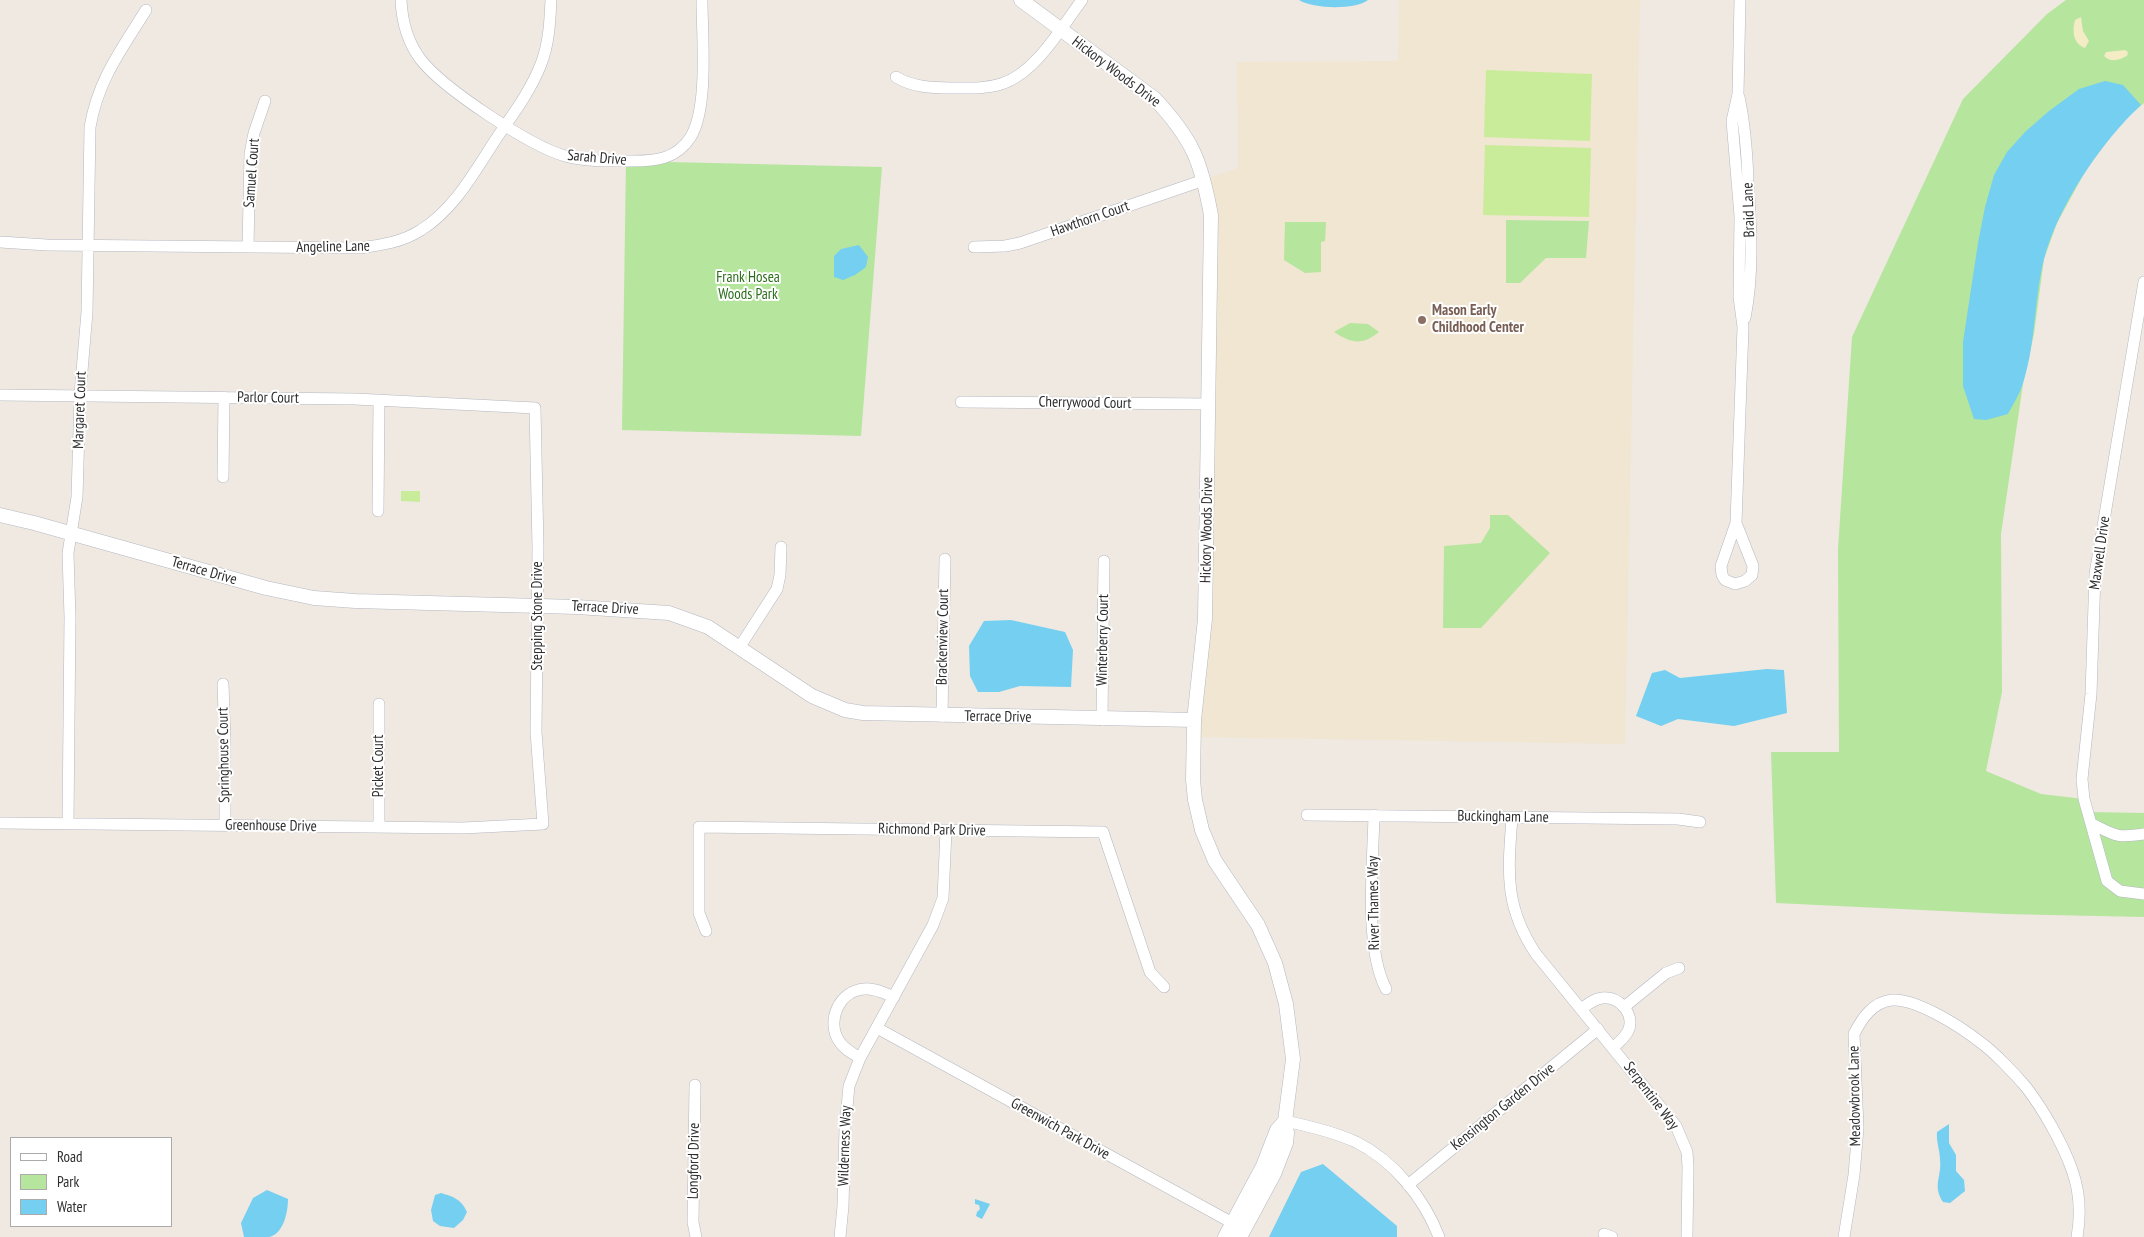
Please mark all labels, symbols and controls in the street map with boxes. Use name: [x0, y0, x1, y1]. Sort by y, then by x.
street label: Hickory Woods Drive: [1068, 33, 1164, 111]
street label: Samuel Court: [241, 138, 263, 208]
street label: Sarah Drive: [567, 146, 627, 170]
street label: Braid Lane: [1739, 182, 1759, 238]
street label: Hawthorn Court: [1048, 197, 1132, 241]
street label: Angeline Lane: [296, 237, 370, 257]
park label: Frank Hosea Woods Park: [716, 269, 780, 304]
place label: Mason Early Childhood Center: [1432, 302, 1524, 337]
marker: Mason Early Childhood Center: [1416, 314, 1428, 326]
street label: Margaret Court: [70, 371, 90, 449]
street label: Parlor Court: [237, 388, 299, 408]
street label: Cherrywood Court: [1038, 393, 1132, 413]
street label: Hickory Woods Drive: [1197, 477, 1217, 583]
street label: Maxwell Drive: [2086, 515, 2114, 591]
street label: Terrace Drive: [169, 553, 239, 589]
street label: Stepping Stone Drive: [529, 561, 547, 671]
street label: Brackenview Court: [933, 589, 953, 685]
street label: Winterberry Court: [1093, 594, 1113, 686]
street label: Terrace Drive: [571, 597, 639, 619]
street label: Springhouse Court: [214, 707, 234, 803]
street label: Terrace Drive: [964, 707, 1032, 727]
street label: Picket Court: [370, 735, 388, 797]
street label: Buckingham Lane: [1457, 807, 1549, 827]
street label: Greenhouse Drive: [225, 816, 317, 836]
street label: Richmond Park Drive: [878, 820, 986, 840]
street label: River Thames Way: [1364, 856, 1384, 950]
street label: Meadowbrook Lane: [1845, 1045, 1865, 1147]
street label: Serpentine Way: [1620, 1058, 1682, 1134]
street label: Kensington Garden Drive: [1447, 1060, 1559, 1154]
street label: Greenwich Park Drive: [1007, 1094, 1113, 1164]
street label: Wilderness Way: [835, 1105, 855, 1187]
street label: Longford Drive: [684, 1123, 704, 1199]
legend: [10, 1137, 172, 1227]
text: Road: [57, 1147, 83, 1166]
text: Park: [57, 1172, 79, 1191]
text: Water: [57, 1197, 87, 1216]

